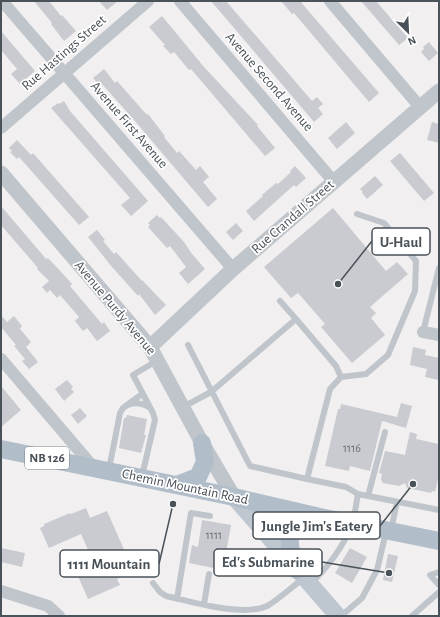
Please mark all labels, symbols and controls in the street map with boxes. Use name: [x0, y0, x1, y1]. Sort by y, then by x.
street label: Rue Hastings Street: [19, 12, 109, 93]
north arrow: [388, 12, 428, 52]
street label: Avenue Second Avenue: [223, 30, 315, 134]
text: N: [406, 34, 418, 47]
street label: Avenue First Avenue: [88, 79, 170, 171]
street label: Rue Crandall Street: [249, 177, 337, 256]
callout: U-Haul: [372, 228, 430, 255]
text: U-Haul: [380, 235, 422, 250]
street label: Avenue Purdy Avenue: [72, 258, 158, 358]
house number: 1116: [343, 442, 361, 454]
road number: NB 126: [25, 447, 69, 469]
street label: Chemin Mountain Road: [121, 467, 249, 507]
callout: Jungle Jim's Eatery: [253, 512, 380, 539]
text: Jungle Jim's Eatery: [261, 519, 373, 534]
house number: 1111: [206, 529, 222, 541]
callout: Ed's Submarine: [214, 549, 322, 576]
callout: 1111 Mountain: [60, 550, 159, 577]
text: Ed's Submarine: [222, 555, 314, 570]
text: 1111 Mountain: [68, 557, 150, 572]

